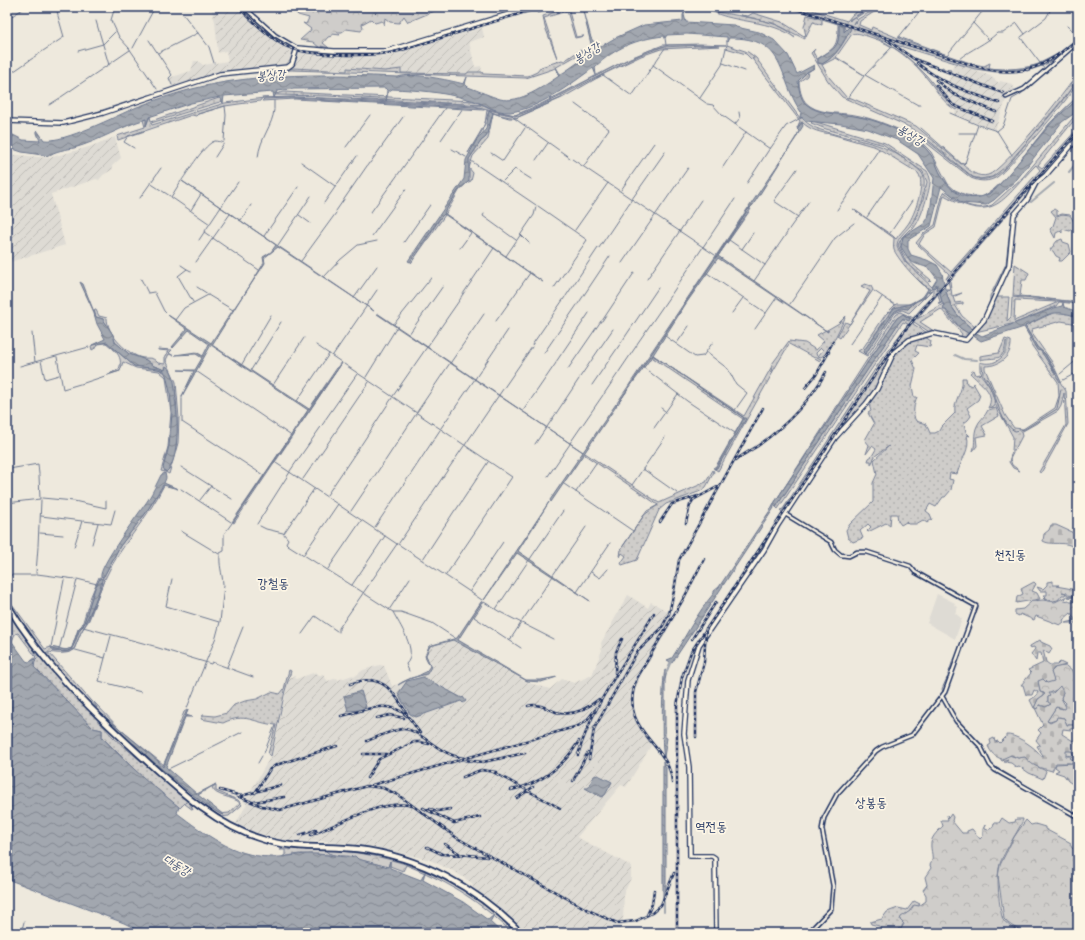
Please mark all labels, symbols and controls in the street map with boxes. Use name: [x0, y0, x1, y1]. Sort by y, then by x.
water label: 봉상강: [569, 36, 605, 67]
water label: 봉상강: [256, 64, 287, 84]
water label: 봉상강: [894, 119, 930, 150]
district label: 천진동: [994, 544, 1026, 563]
district label: 강철동: [257, 573, 289, 592]
district label: 상봉동: [855, 792, 887, 811]
district label: 역전동: [695, 816, 727, 835]
water label: 대동강: [160, 849, 196, 880]

